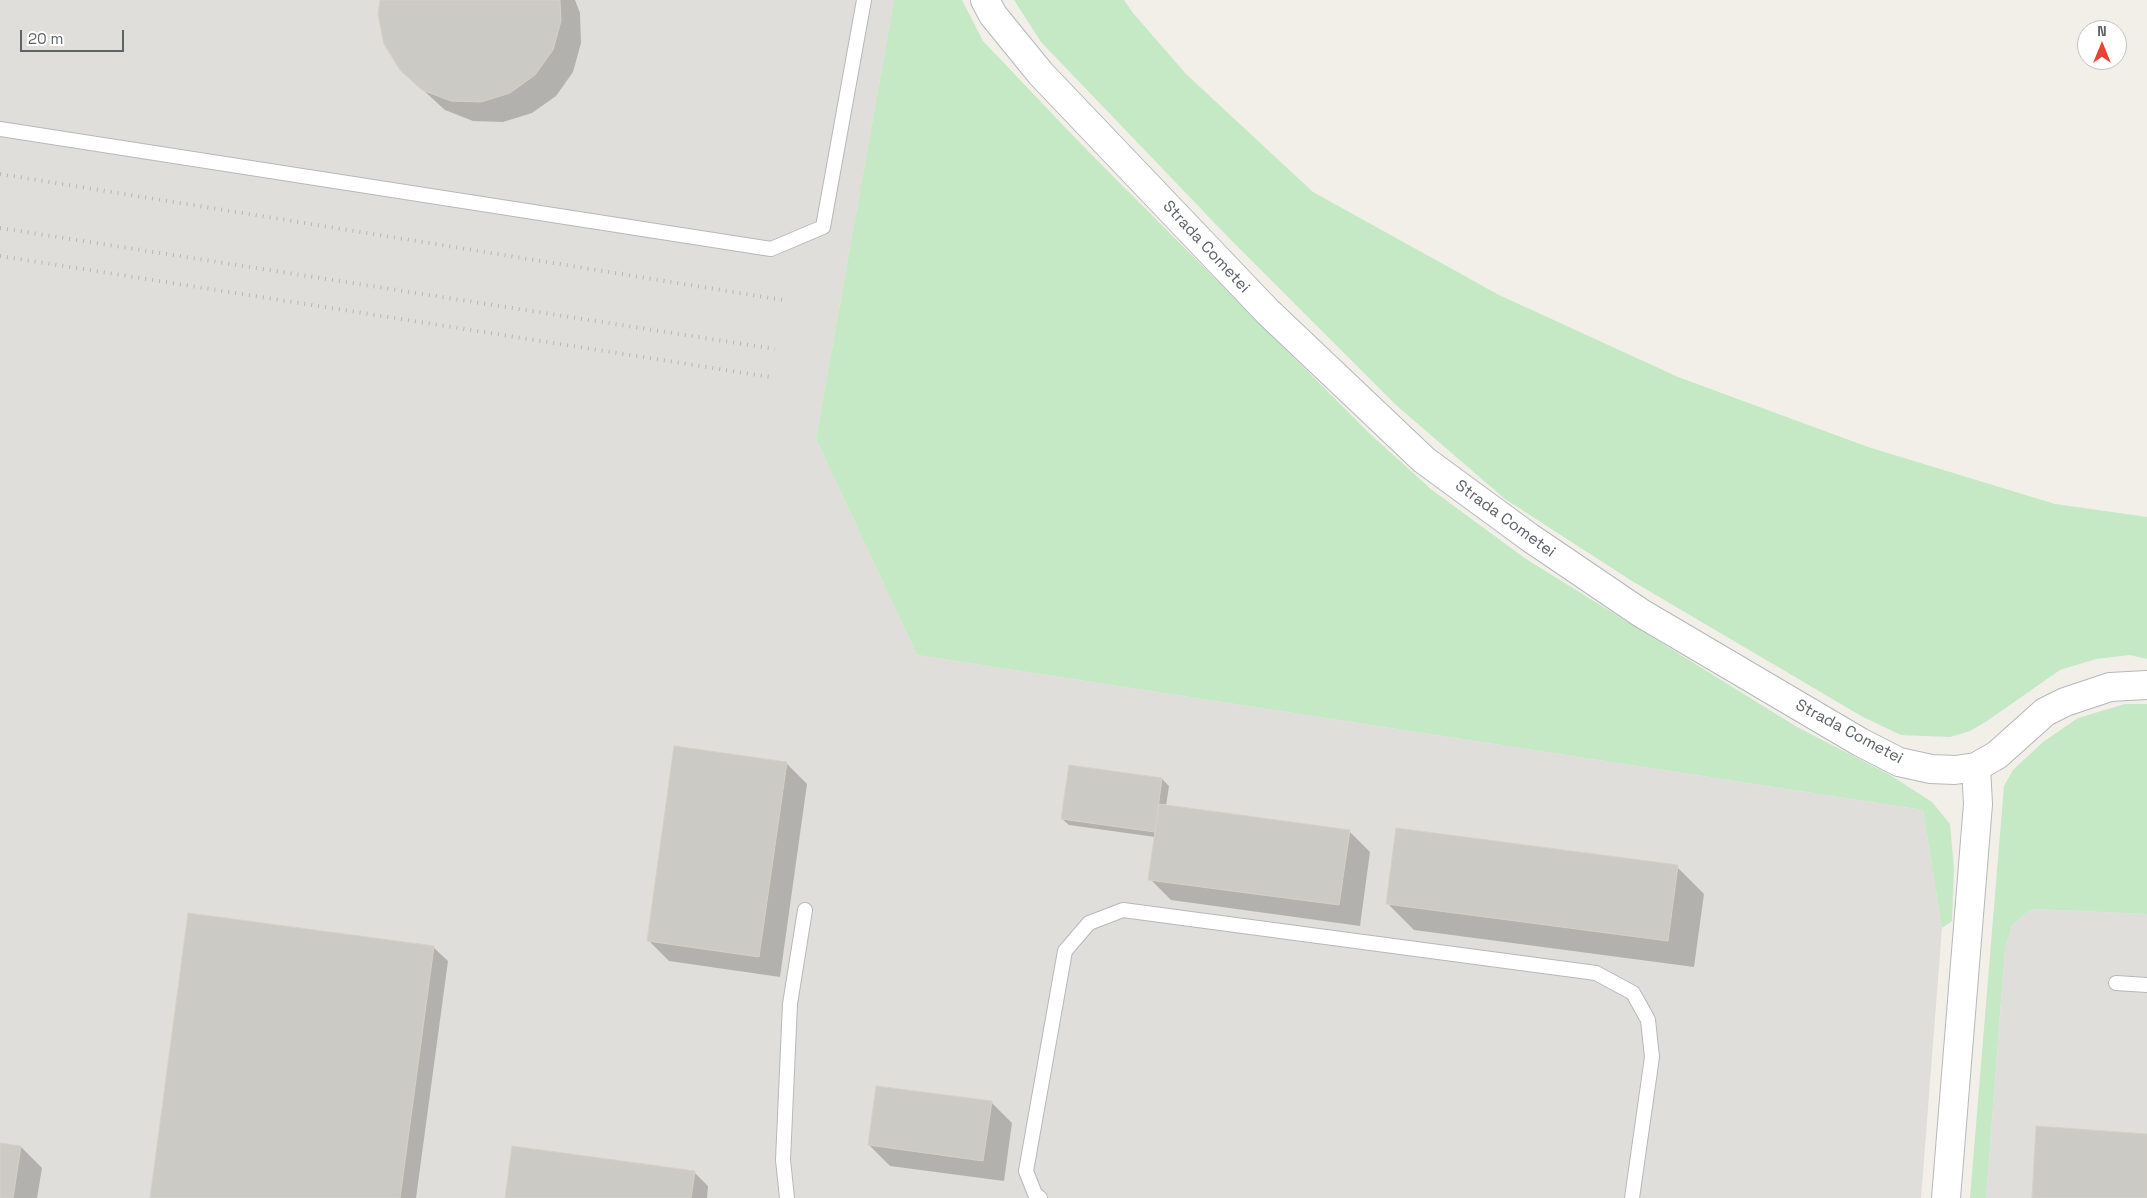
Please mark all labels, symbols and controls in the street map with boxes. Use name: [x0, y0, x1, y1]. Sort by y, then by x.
scale bar: [22, 20, 126, 52]
north arrow: [2077, 20, 2127, 70]
text: N: [2097, 22, 2107, 40]
text: 20 m: [28, 29, 63, 48]
street label: Strada Cometei: [1158, 197, 1254, 297]
street label: Strada Cometei: [1451, 476, 1559, 562]
street label: Strada Cometei: [1792, 696, 1906, 768]

